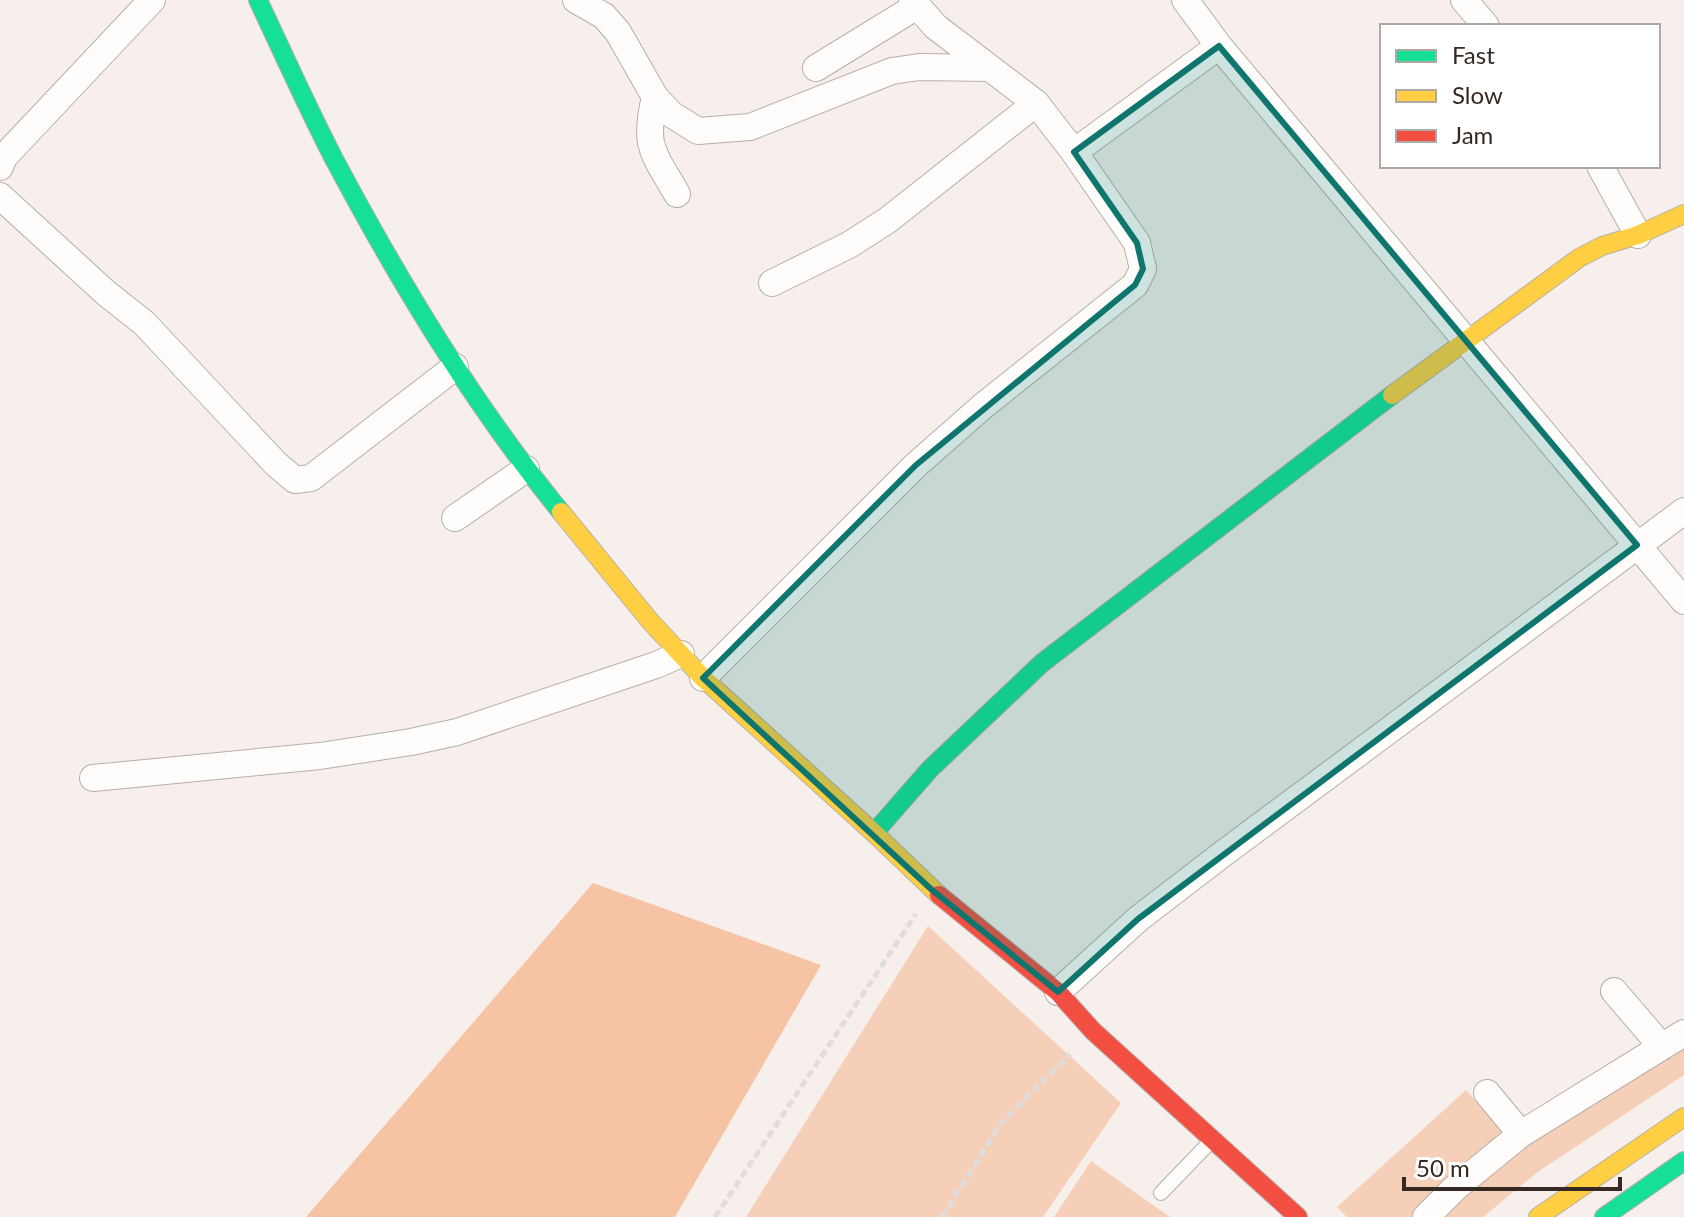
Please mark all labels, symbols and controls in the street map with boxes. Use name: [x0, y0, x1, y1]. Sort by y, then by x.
legend: [1380, 24, 1660, 168]
text: Fast: [1452, 40, 1495, 69]
text: Slow: [1452, 80, 1503, 109]
text: Jam: [1452, 120, 1493, 149]
scale bar: [1404, 1141, 1620, 1191]
text: 50 m: [1416, 1153, 1470, 1182]

